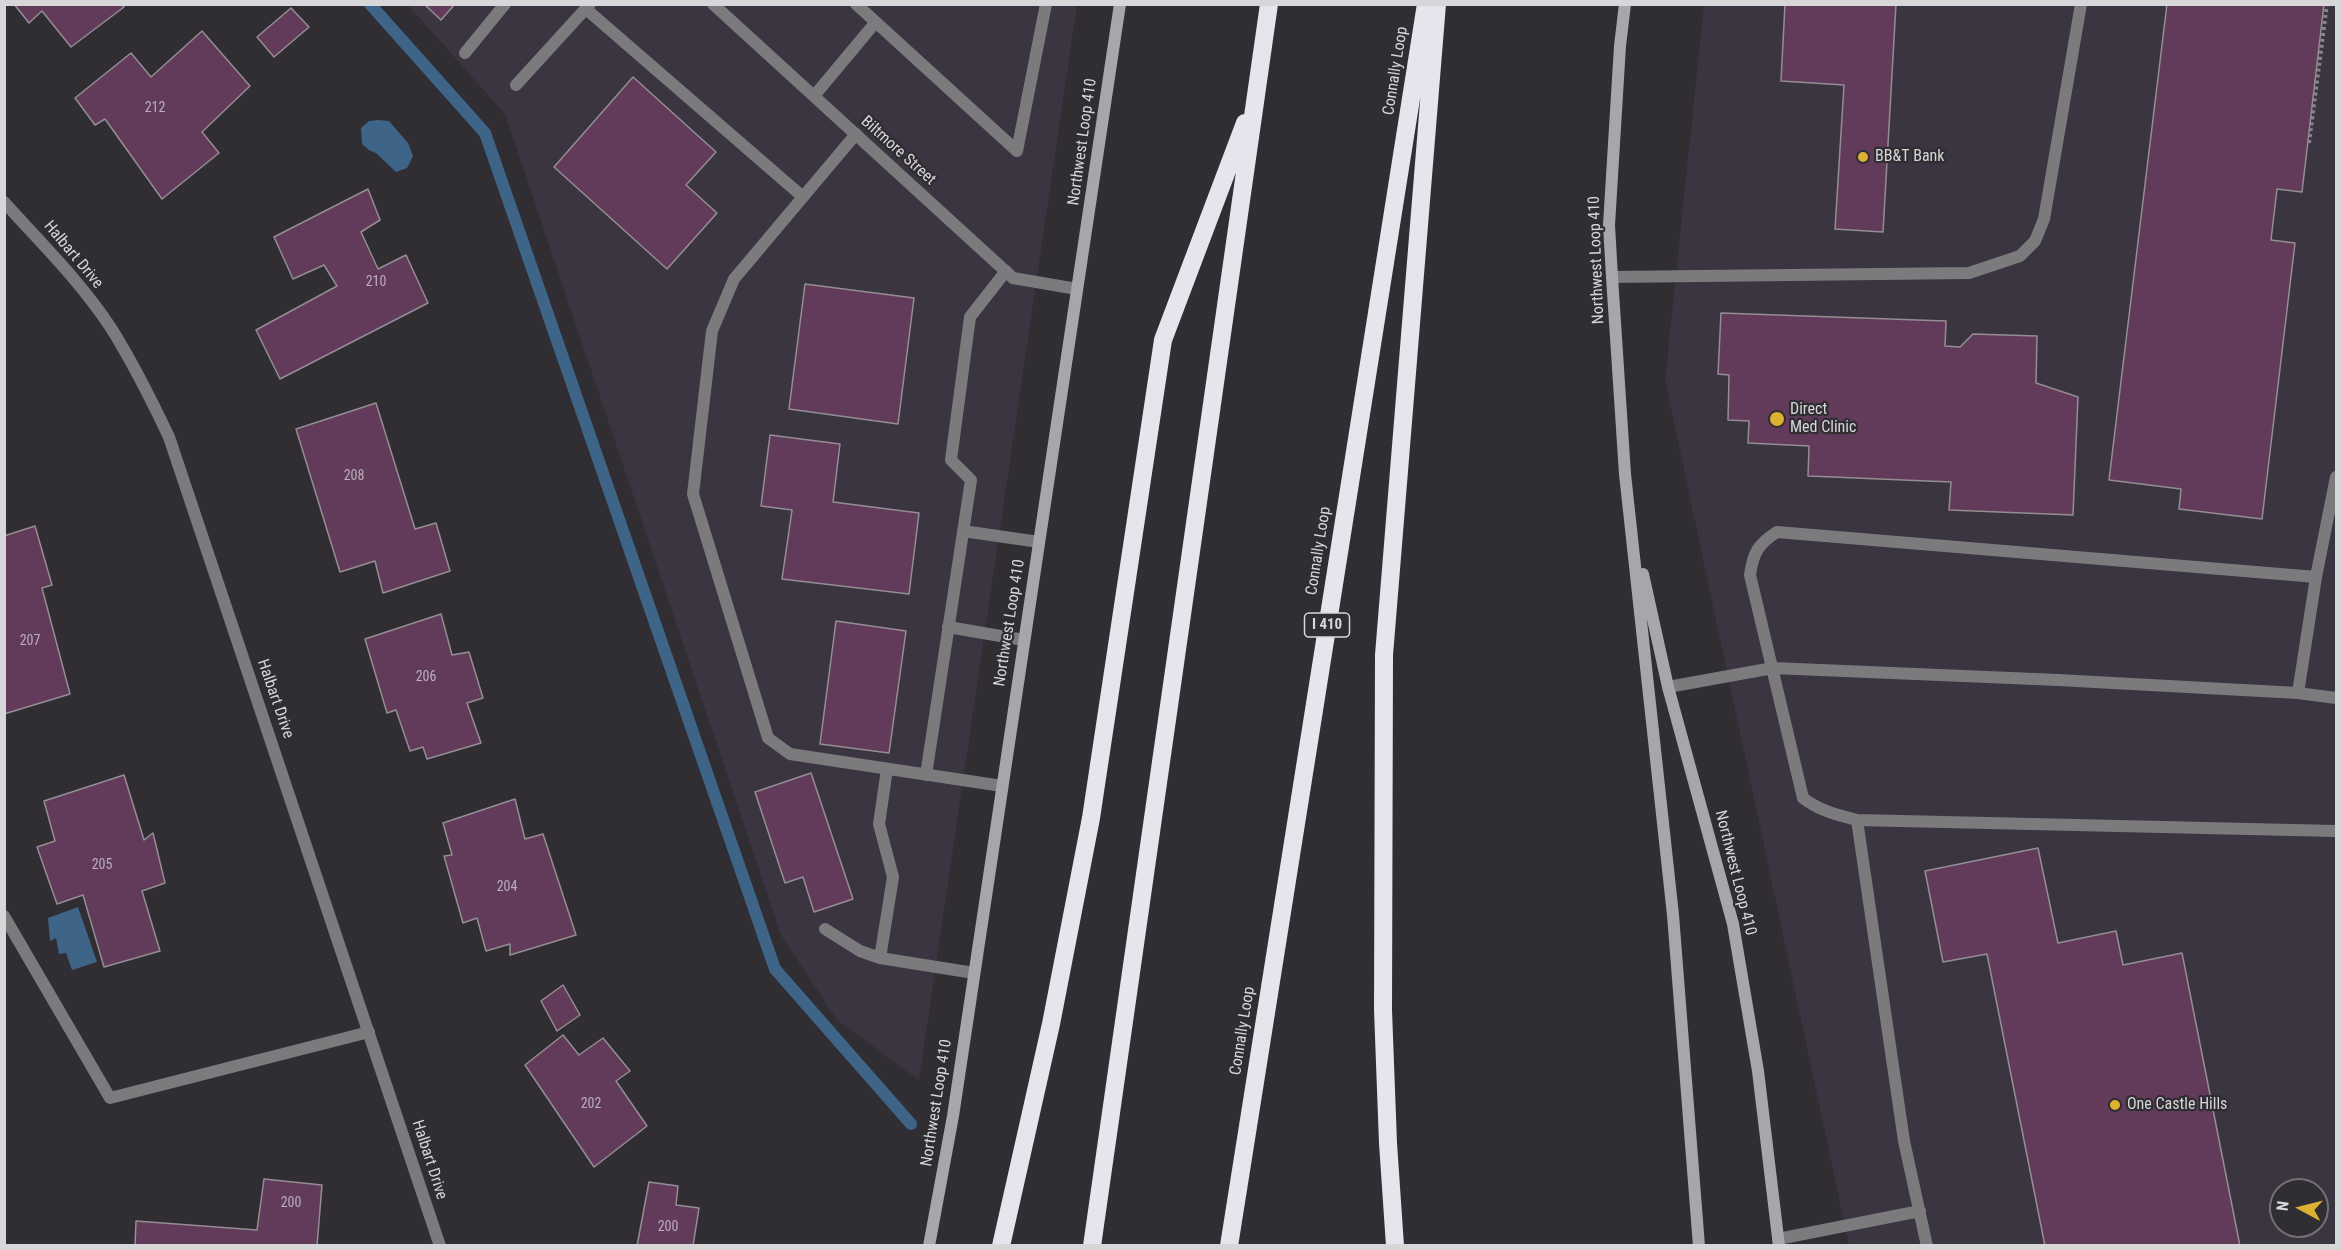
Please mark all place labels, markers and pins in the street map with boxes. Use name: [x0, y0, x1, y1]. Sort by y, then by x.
place label: BB&T Bank: [1875, 147, 1945, 167]
marker: BB&T Bank: [1856, 150, 1870, 164]
place label: Direct Med Clinic: [1790, 400, 1856, 438]
marker: Direct Med Clinic: [1768, 410, 1786, 428]
place label: One Castle Hills: [2127, 1095, 2227, 1115]
marker: One Castle Hills: [2108, 1098, 2122, 1112]

